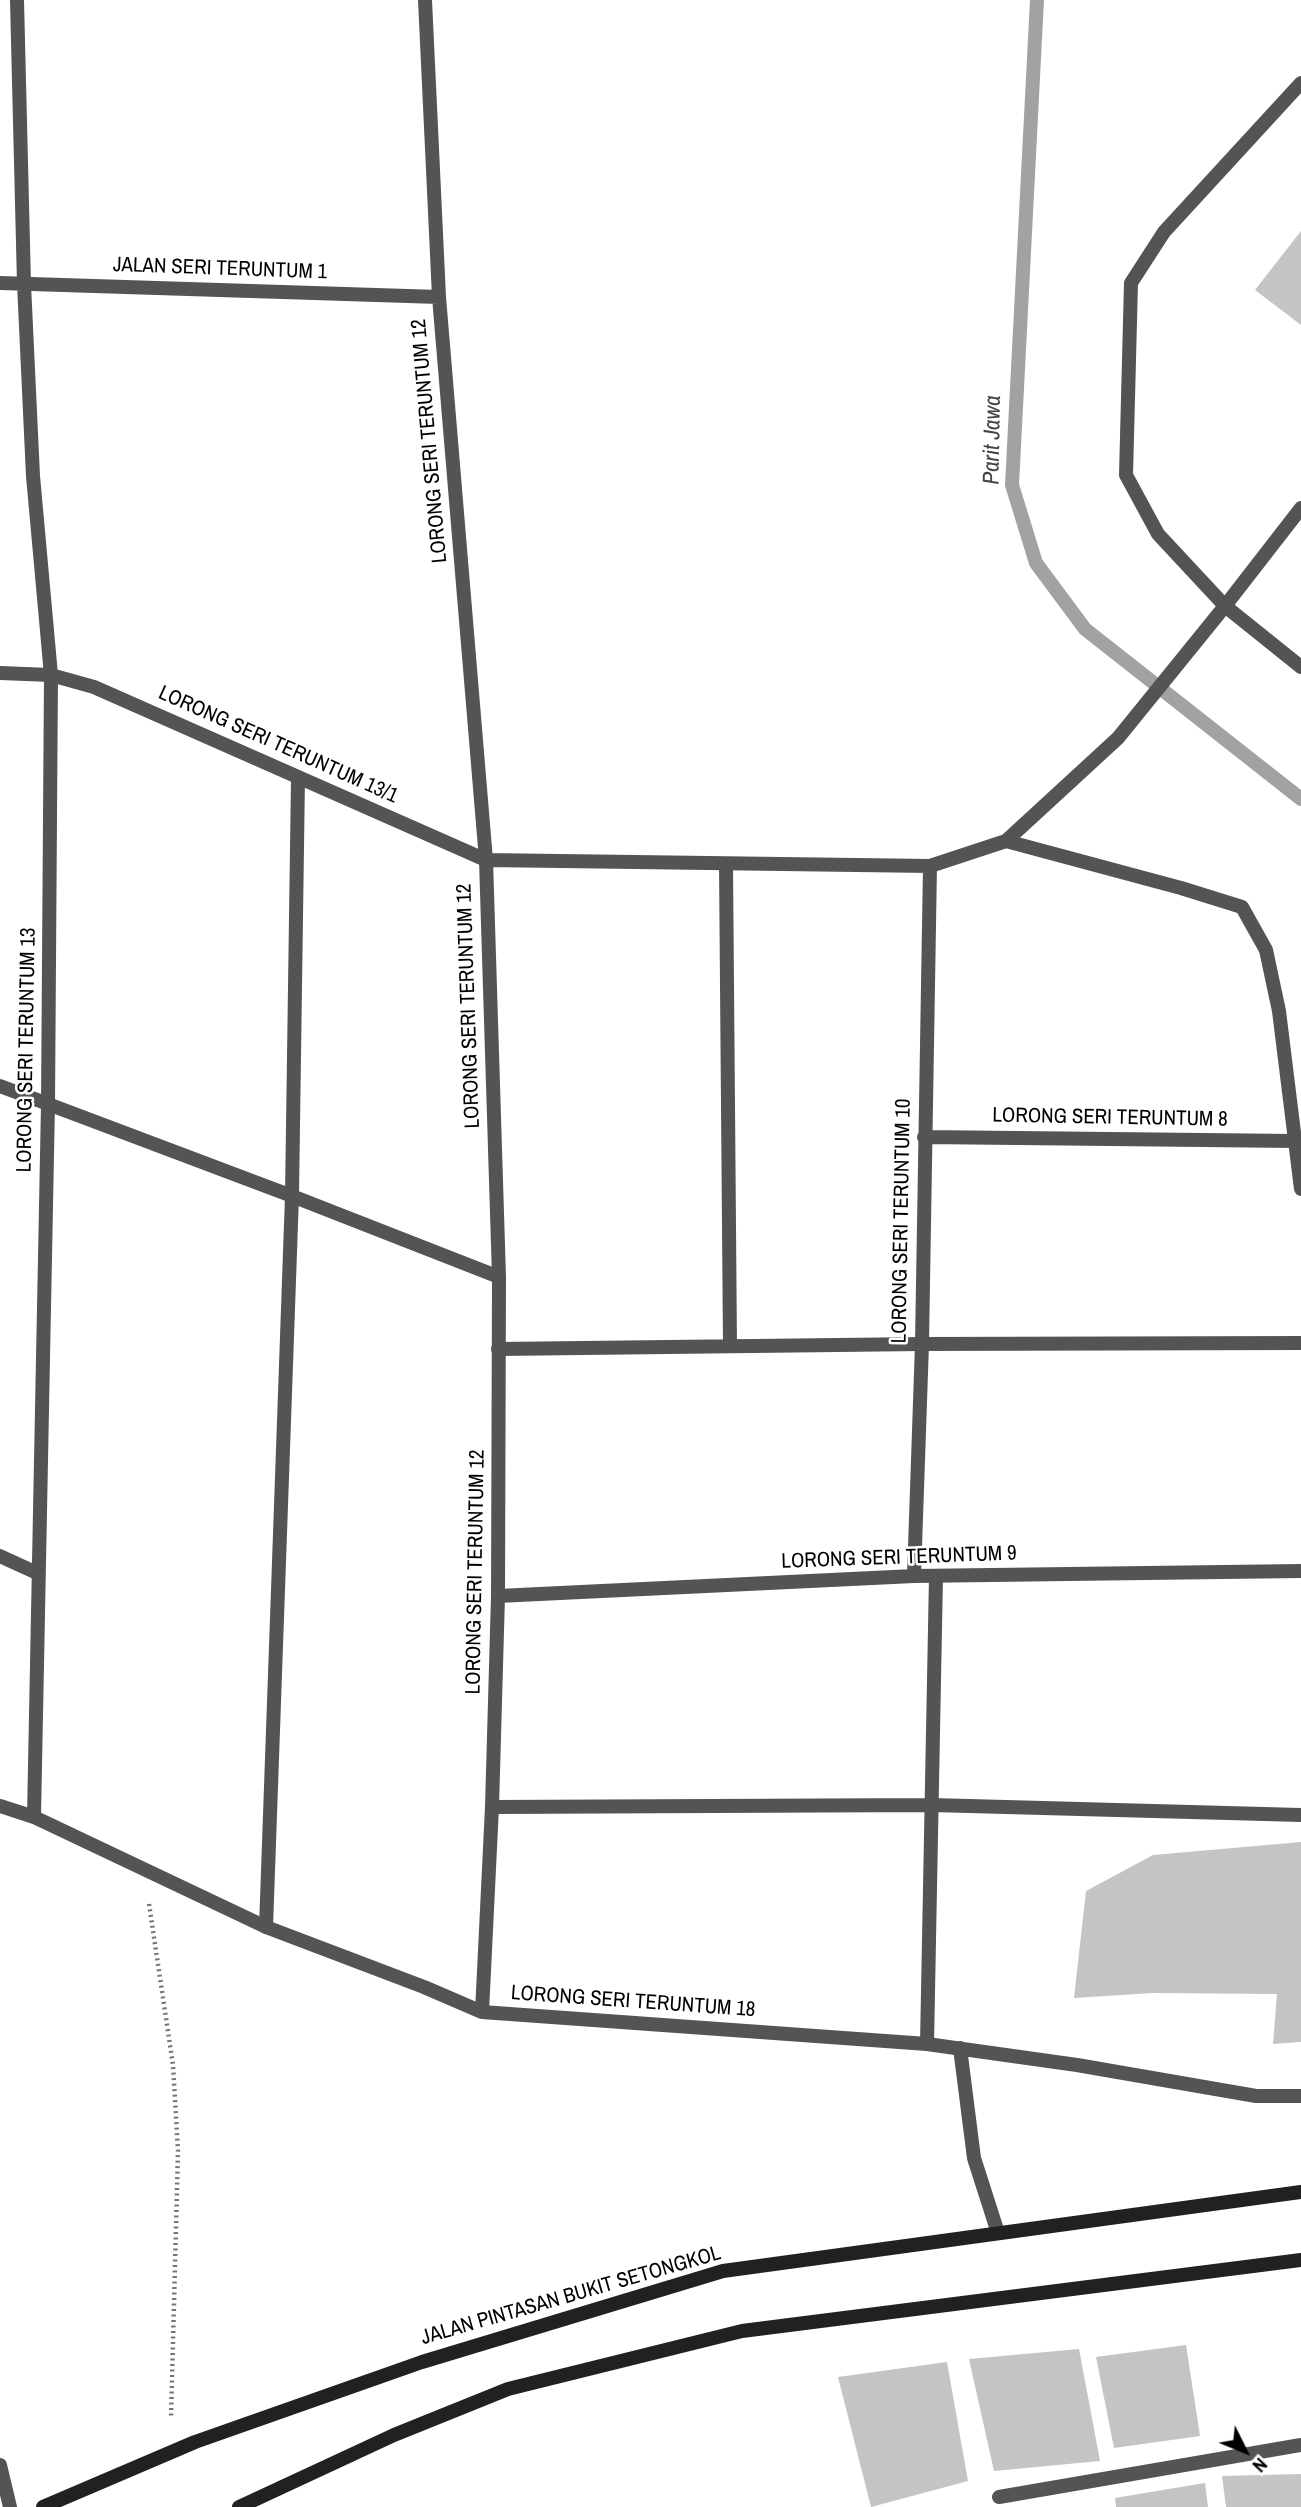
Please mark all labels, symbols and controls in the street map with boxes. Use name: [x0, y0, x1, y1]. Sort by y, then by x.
street label: JALAN SERI TERUNTUM 1: [112, 253, 328, 285]
street label: LORONG SERI TERUNTUM 12: [407, 318, 453, 564]
water label: Parit Jawa: [978, 395, 1008, 485]
street label: LORONG SERI TERUNTUM 13/1: [154, 681, 402, 809]
street label: LORONG SERI TERUNTUM 12: [452, 883, 486, 1129]
street label: LORONG SERI TERUNTUM 13: [12, 927, 42, 1173]
street label: LORONG SERI TERUNTUM 10: [887, 1098, 917, 1344]
street label: LORONG SERI TERUNTUM 8: [992, 1103, 1228, 1133]
street label: LORONG SERI TERUNTUM 12: [461, 1449, 491, 1695]
street label: LORONG SERI TERUNTUM 9: [781, 1541, 1017, 1575]
street label: LORONG SERI TERUNTUM 18: [510, 1981, 756, 2023]
street label: JALAN PINTASAN BUKIT SETONGKOL: [418, 2241, 724, 2351]
north arrow: [1210, 2416, 1280, 2486]
text: N: [1247, 2452, 1274, 2478]

